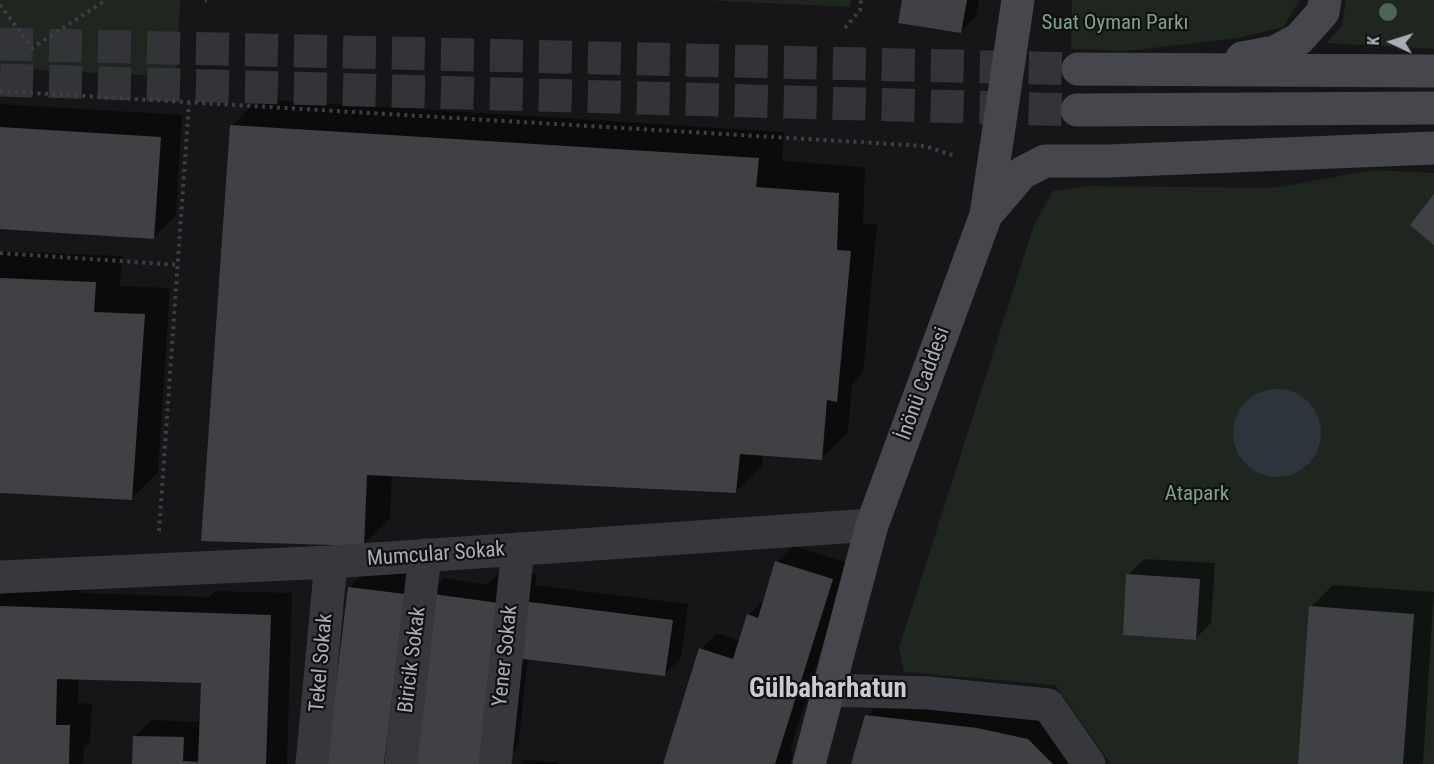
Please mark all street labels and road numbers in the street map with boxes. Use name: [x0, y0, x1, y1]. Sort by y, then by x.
street label: İnönü Caddesi: [892, 324, 956, 444]
street label: Mumcular Sokak: [366, 538, 506, 572]
street label: Yener Sokak: [488, 604, 524, 708]
street label: Biricik Sokak: [394, 606, 432, 714]
street label: Tekel Sokak: [305, 613, 339, 713]

